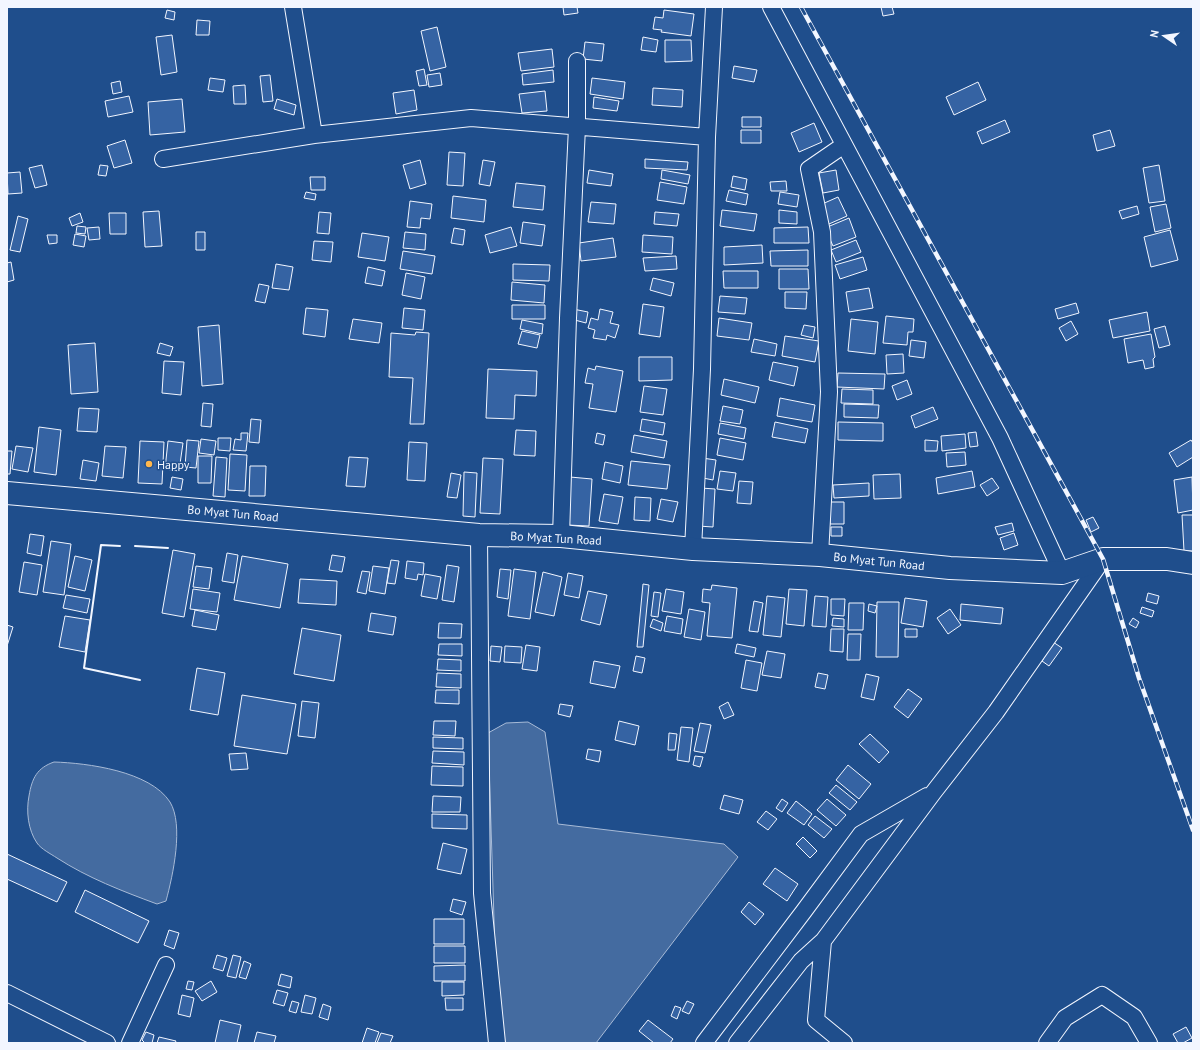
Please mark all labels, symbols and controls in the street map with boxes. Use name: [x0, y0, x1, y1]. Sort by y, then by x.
north arrow: [1144, 16, 1184, 56]
text: N: [1147, 29, 1162, 39]
place label: Happy: [157, 457, 190, 472]
marker: Happy: [144, 459, 154, 469]
street label: Bo Myat Tun Road: [187, 502, 279, 524]
street label: Bo Myat Tun Road: [510, 528, 602, 548]
street label: Bo Myat Tun Road: [833, 549, 925, 573]

